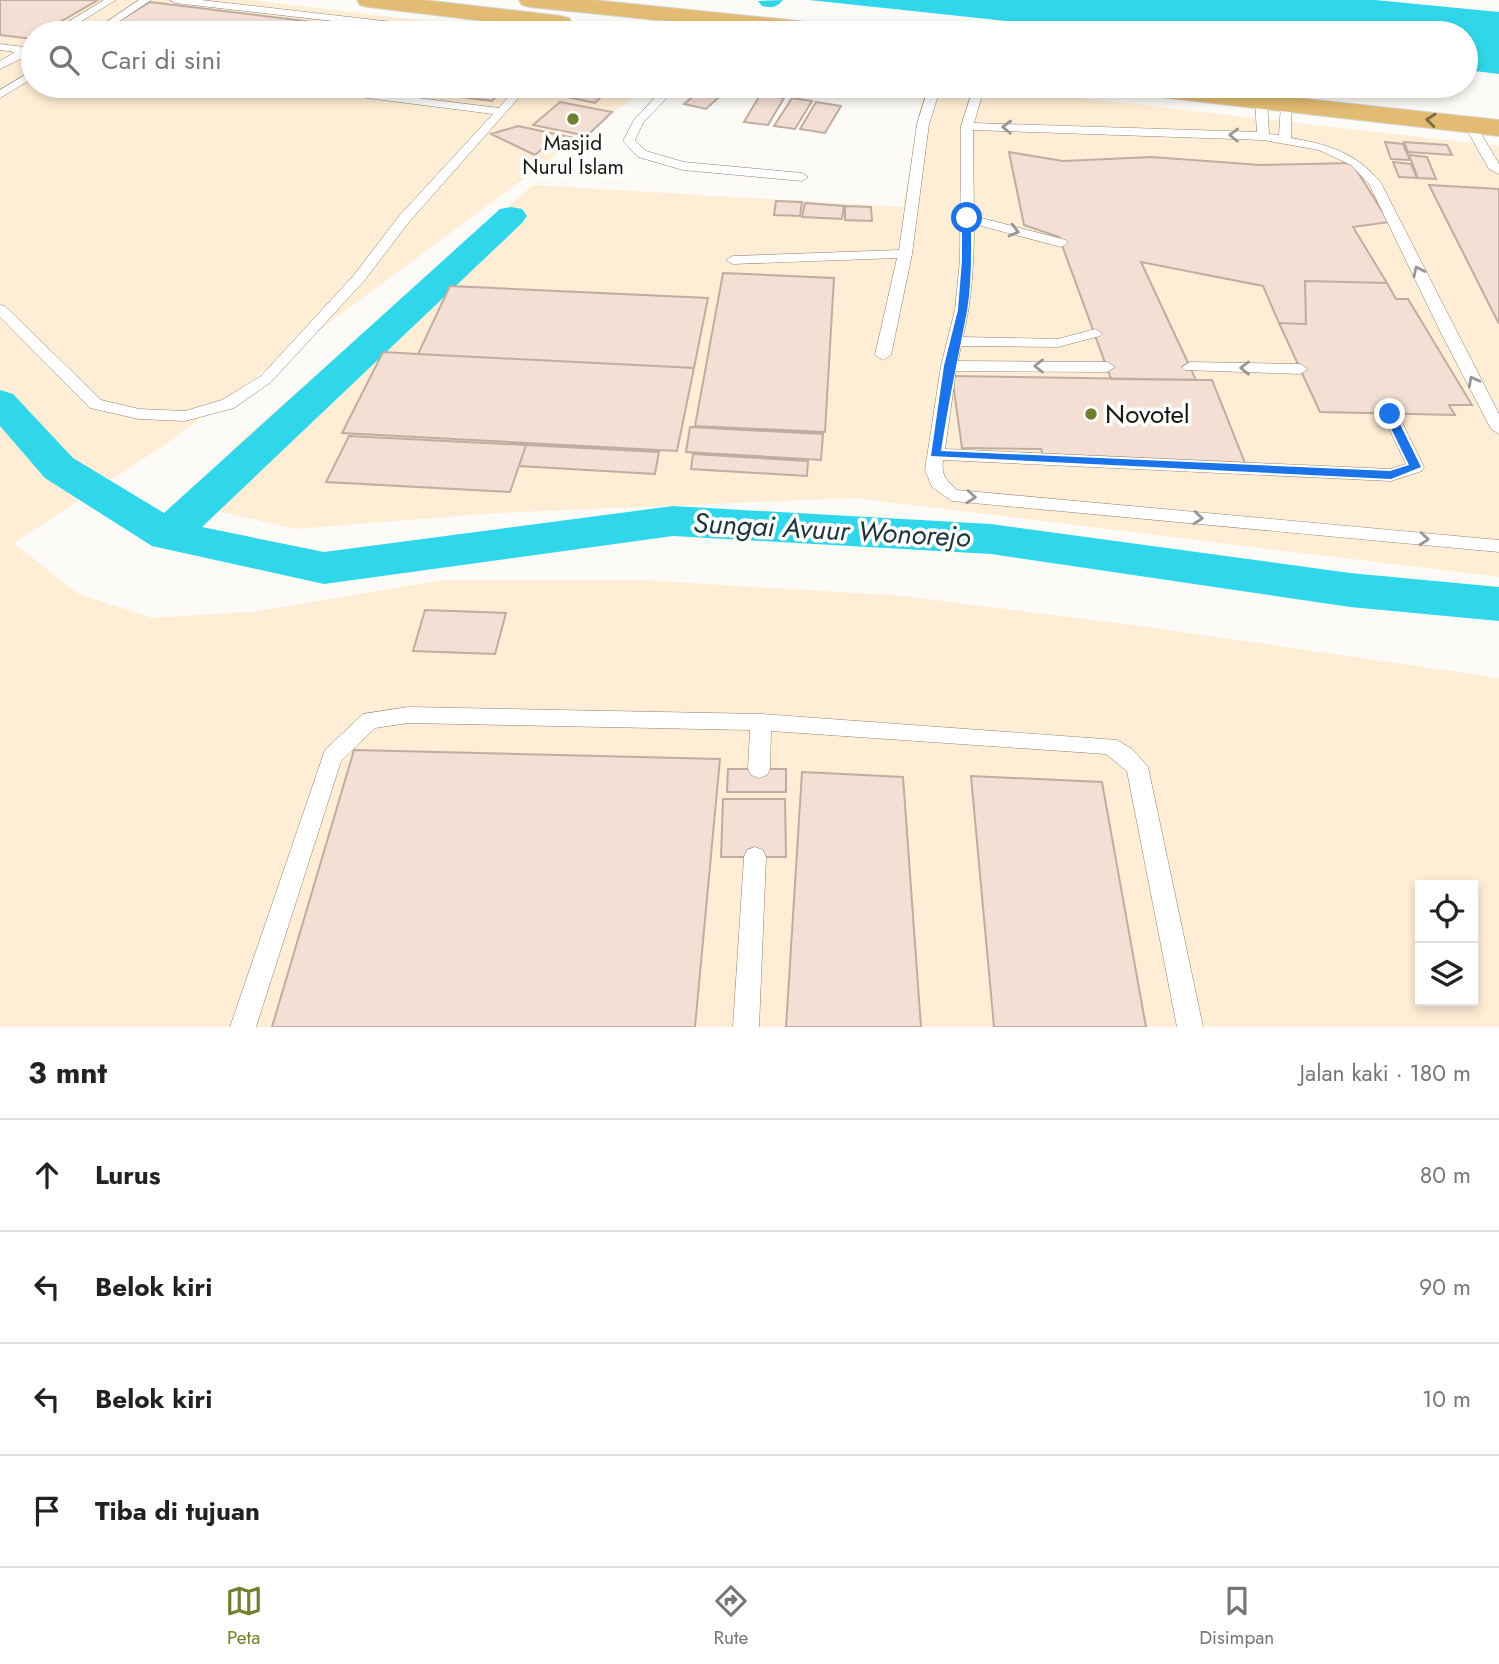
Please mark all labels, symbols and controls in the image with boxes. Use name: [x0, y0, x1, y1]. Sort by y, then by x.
search box: [21, 21, 1478, 98]
icon: search: [45, 41, 83, 79]
text: Cari di sini: [101, 41, 222, 79]
marker: Masjid Nurul Islam: [565, 111, 581, 127]
one-way arrow: [1425, 113, 1437, 128]
one-way arrow: [1001, 120, 1012, 135]
one-way arrow: [1228, 127, 1239, 143]
place label: Masjid Nurul Islam: [522, 128, 624, 182]
route start: [951, 202, 982, 233]
one-way arrow: [1008, 223, 1020, 237]
one-way arrow: [1412, 266, 1426, 278]
one-way arrow: [1033, 359, 1044, 374]
one-way arrow: [1239, 360, 1250, 376]
one-way arrow: [1468, 375, 1482, 388]
place label: Novotel: [1105, 395, 1190, 433]
route end: [1374, 398, 1405, 429]
marker: Novotel: [1083, 406, 1099, 422]
one-way arrow: [966, 489, 977, 504]
water label: Sungai Avuur Wonorejo: [692, 502, 972, 558]
one-way arrow: [1193, 510, 1204, 525]
one-way arrow: [1419, 531, 1430, 546]
map controls: [1415, 880, 1478, 1006]
button: locate: [1415, 880, 1478, 943]
button: layers: [1415, 943, 1478, 1006]
text: 3 mnt: [28, 1051, 107, 1094]
text: Jalan kaki · 180 m: [1300, 1056, 1471, 1090]
icon: ahead: [28, 1156, 66, 1194]
text: Lurus: [95, 1156, 161, 1194]
text: 80 m: [1420, 1158, 1471, 1192]
icon: left: [28, 1268, 66, 1306]
text: Belok kiri: [95, 1268, 212, 1306]
text: 90 m: [1419, 1270, 1471, 1304]
icon: left: [28, 1380, 66, 1418]
text: Belok kiri: [95, 1380, 212, 1418]
text: 10 m: [1422, 1382, 1471, 1416]
icon: arrive: [28, 1492, 66, 1530]
text: Tiba di tujuan: [95, 1492, 260, 1530]
tab: Peta: [225, 1582, 263, 1651]
tab: Rute: [712, 1582, 750, 1651]
tab: Disimpan: [1199, 1582, 1274, 1651]

